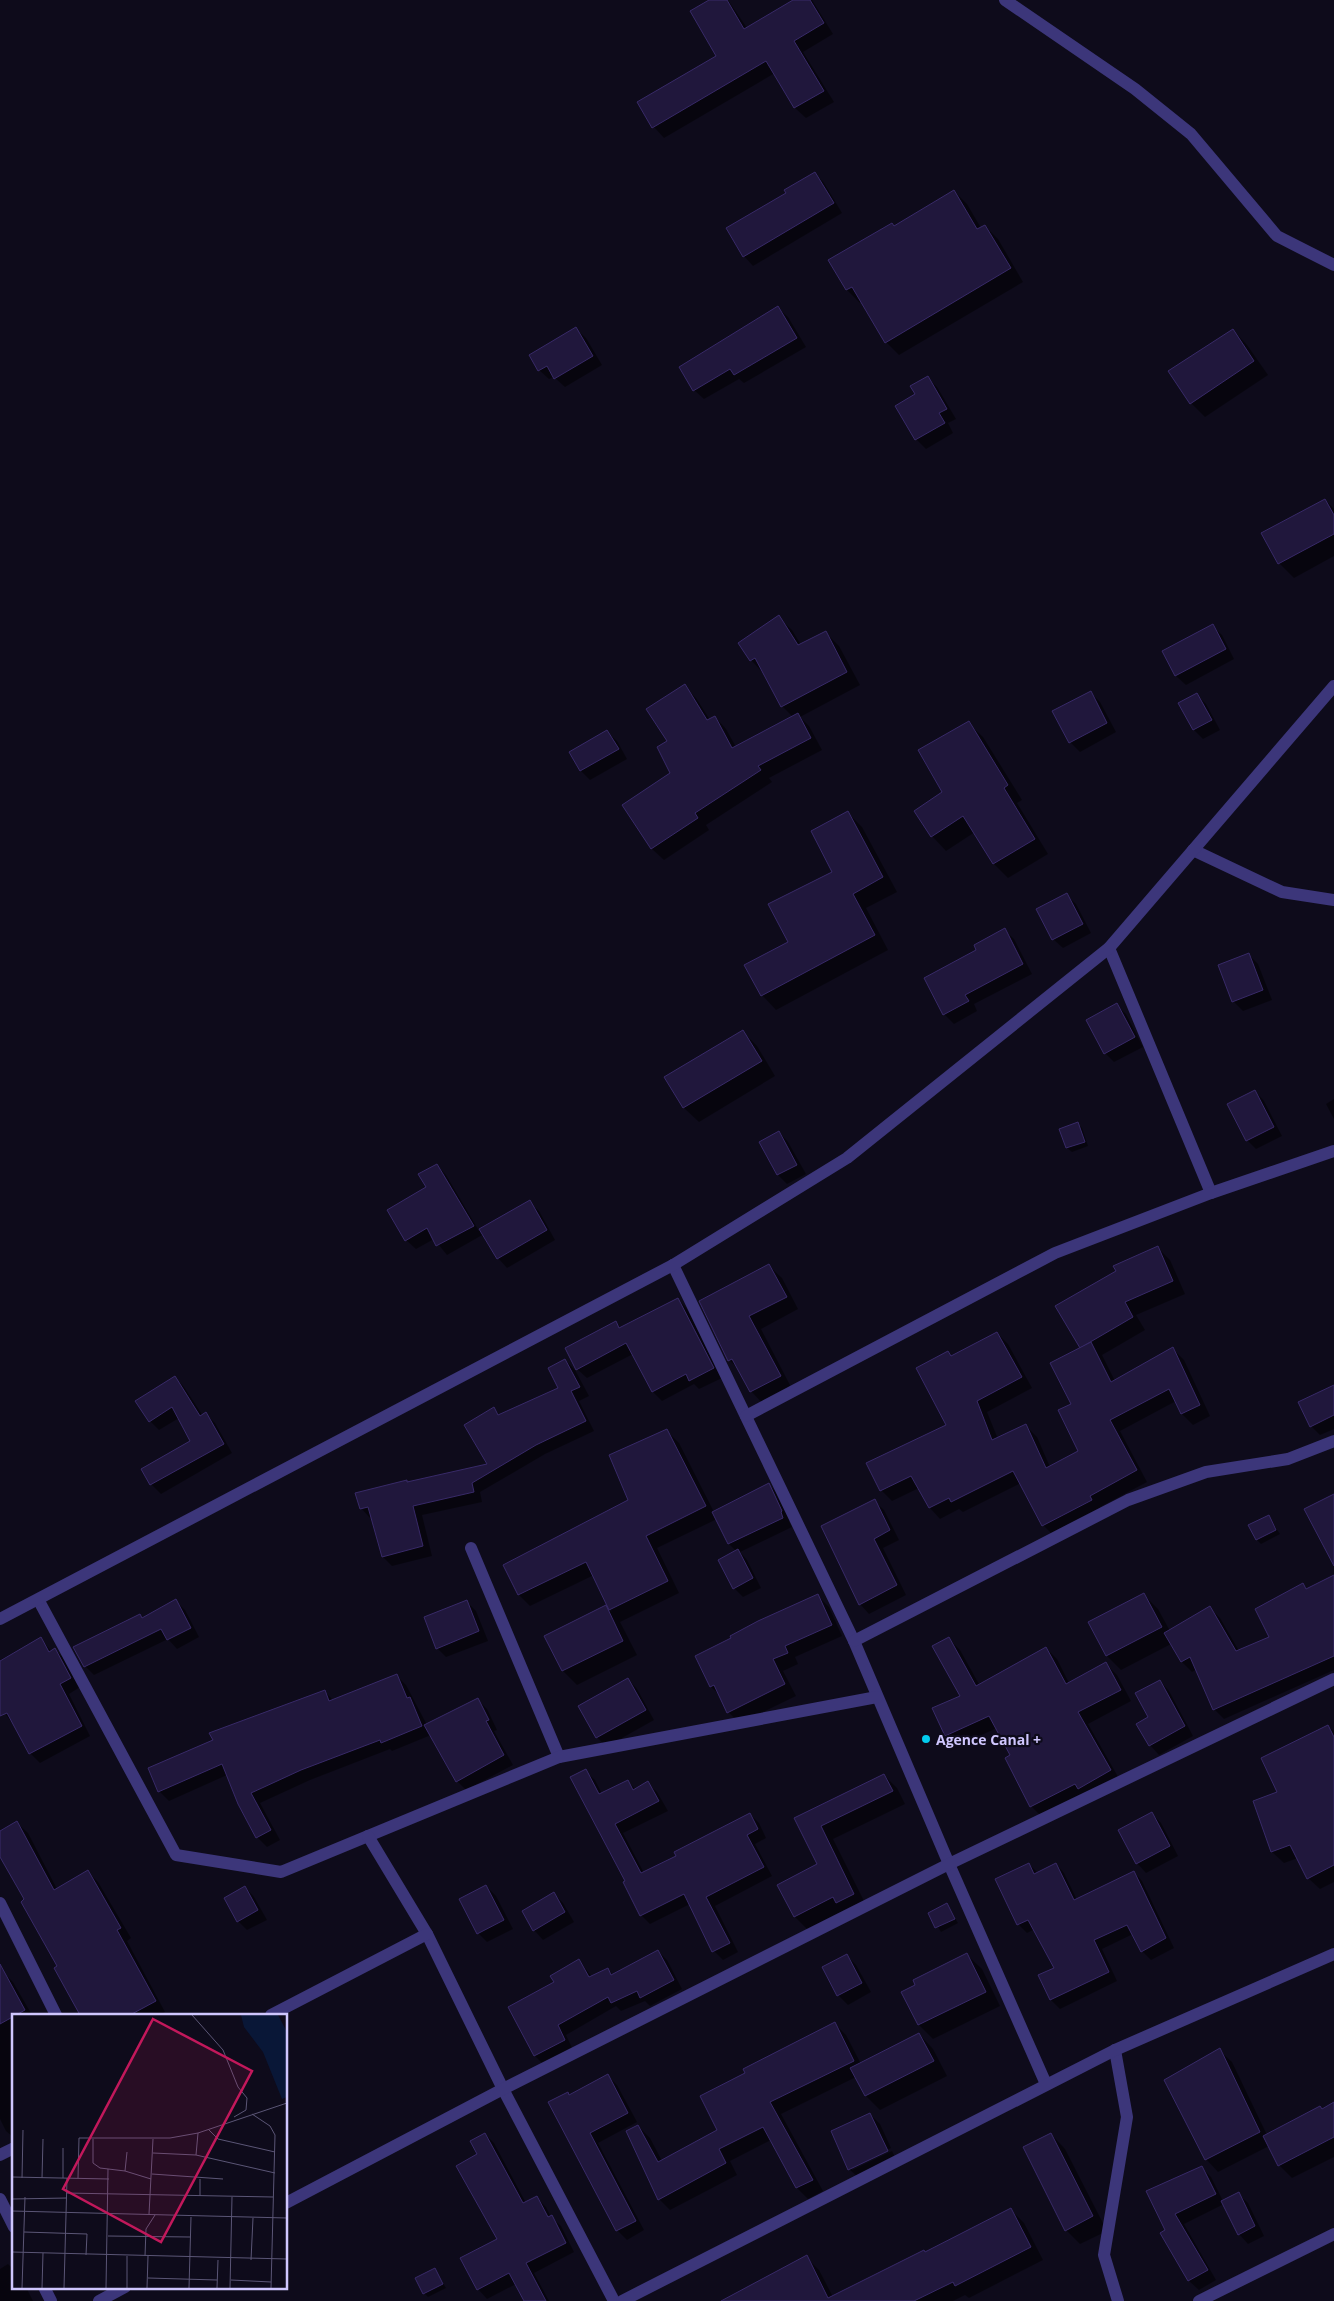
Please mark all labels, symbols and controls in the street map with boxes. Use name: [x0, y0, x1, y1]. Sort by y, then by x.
place label: Agence Canal +: [936, 1730, 1041, 1749]
marker: Agence Canal +: [920, 1733, 932, 1745]
inset map: [12, 2014, 288, 2288]

